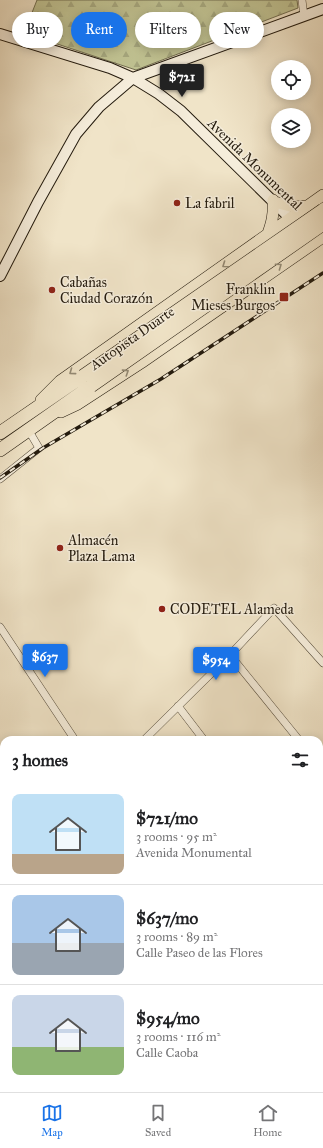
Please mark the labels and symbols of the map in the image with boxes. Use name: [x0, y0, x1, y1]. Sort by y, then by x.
pin: $721: [158, 64, 206, 98]
street label: Avenida Monumental: [203, 114, 306, 214]
place label: La fabril: [185, 195, 235, 212]
marker: La fabril: [172, 198, 182, 208]
one-way arrow: [222, 260, 229, 268]
one-way arrow: [275, 263, 282, 271]
place label: Cabañas Ciudad Corazón: [60, 274, 153, 307]
place label: Franklin Mieses Burgos: [191, 281, 275, 314]
marker: Cabañas Ciudad Corazón: [47, 285, 57, 295]
marker: Franklin Mieses Burgos: [278, 291, 290, 303]
street label: Autopista Duarte: [86, 303, 178, 374]
one-way arrow: [70, 367, 77, 374]
one-way arrow: [122, 369, 129, 377]
place label: Almacén Plaza Lama: [67, 532, 135, 565]
marker: Almacén Plaza Lama: [55, 543, 65, 553]
place label: CODETEL Alameda: [170, 601, 294, 618]
marker: CODETEL Alameda: [157, 604, 167, 614]
pin: $637: [21, 644, 69, 678]
pin: $954: [192, 647, 240, 681]

